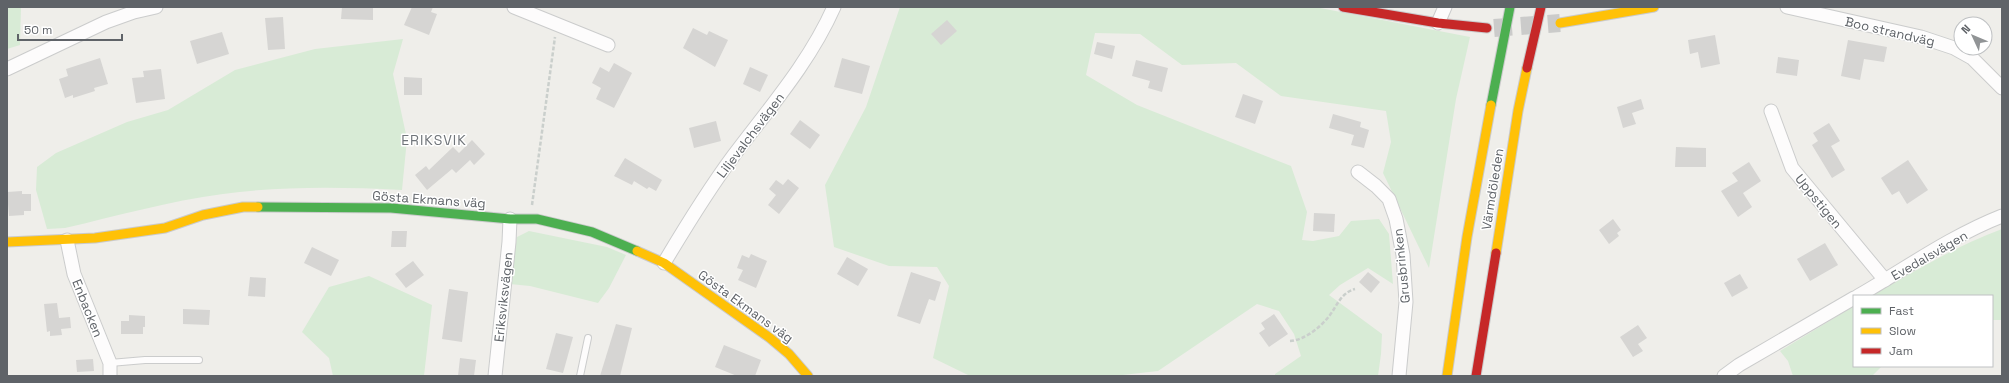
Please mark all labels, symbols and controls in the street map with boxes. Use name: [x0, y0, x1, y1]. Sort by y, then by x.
street label: Boo strandväg: [1843, 13, 1936, 50]
scale bar: [18, 16, 122, 42]
north arrow: [1953, 16, 1993, 56]
text: 50 m: [24, 22, 52, 38]
text: N: [1958, 22, 1973, 37]
street label: Liljevalchsvägen: [713, 89, 788, 181]
district label: ERIKSVIK: [401, 131, 467, 149]
street label: Värmdöleden: [1478, 147, 1507, 231]
street label: Uppstigen: [1791, 171, 1846, 232]
street label: Gösta Ekmans väg: [372, 187, 486, 212]
street label: Evedalsvägen: [1888, 227, 1971, 284]
street label: Grusbrinken: [1389, 228, 1414, 304]
street label: Eriksviksvägen: [490, 251, 517, 343]
street label: Gösta Ekmans väg: [695, 266, 797, 347]
street label: Enbacken: [68, 277, 107, 340]
legend: [1853, 295, 1993, 367]
text: Fast: [1889, 303, 1914, 319]
text: Slow: [1889, 323, 1916, 339]
text: Jam: [1889, 343, 1913, 359]

